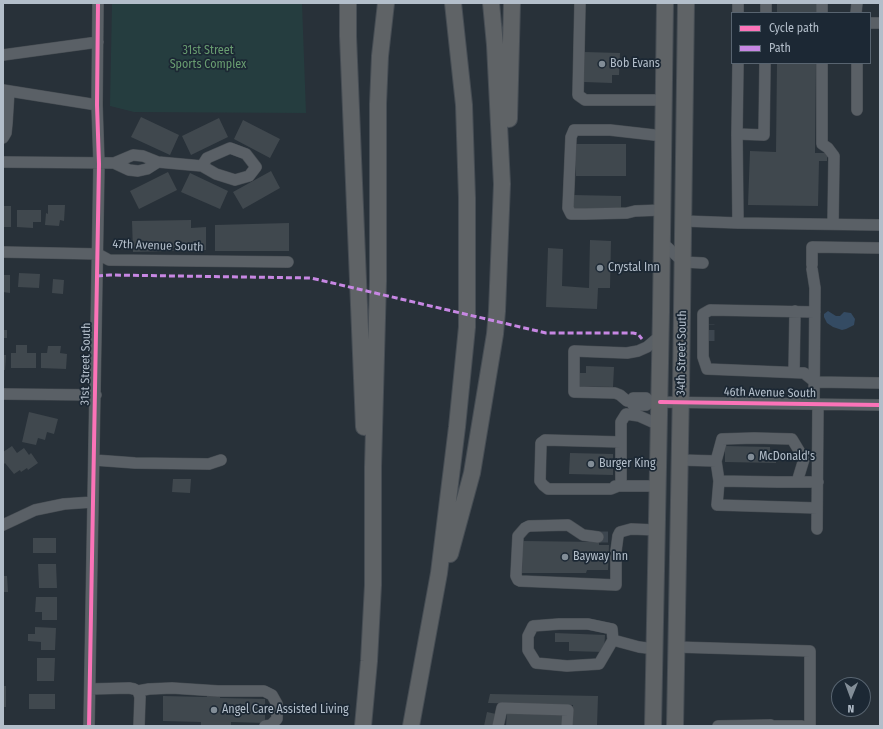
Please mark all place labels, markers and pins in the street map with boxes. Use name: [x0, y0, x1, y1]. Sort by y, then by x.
place label: Bob Evans: [610, 57, 660, 71]
marker: Bob Evans: [597, 59, 607, 69]
place label: Crystal Inn: [608, 261, 660, 275]
marker: Crystal Inn: [595, 263, 605, 273]
place label: McDonald's: [759, 450, 815, 464]
marker: McDonald's: [746, 452, 756, 462]
place label: Burger King: [599, 457, 656, 471]
marker: Burger King: [586, 459, 596, 469]
place label: Bayway Inn: [573, 550, 628, 564]
marker: Bayway Inn: [560, 552, 570, 562]
place label: Angel Care Assisted Living: [222, 703, 349, 717]
marker: Angel Care Assisted Living: [209, 705, 219, 715]

